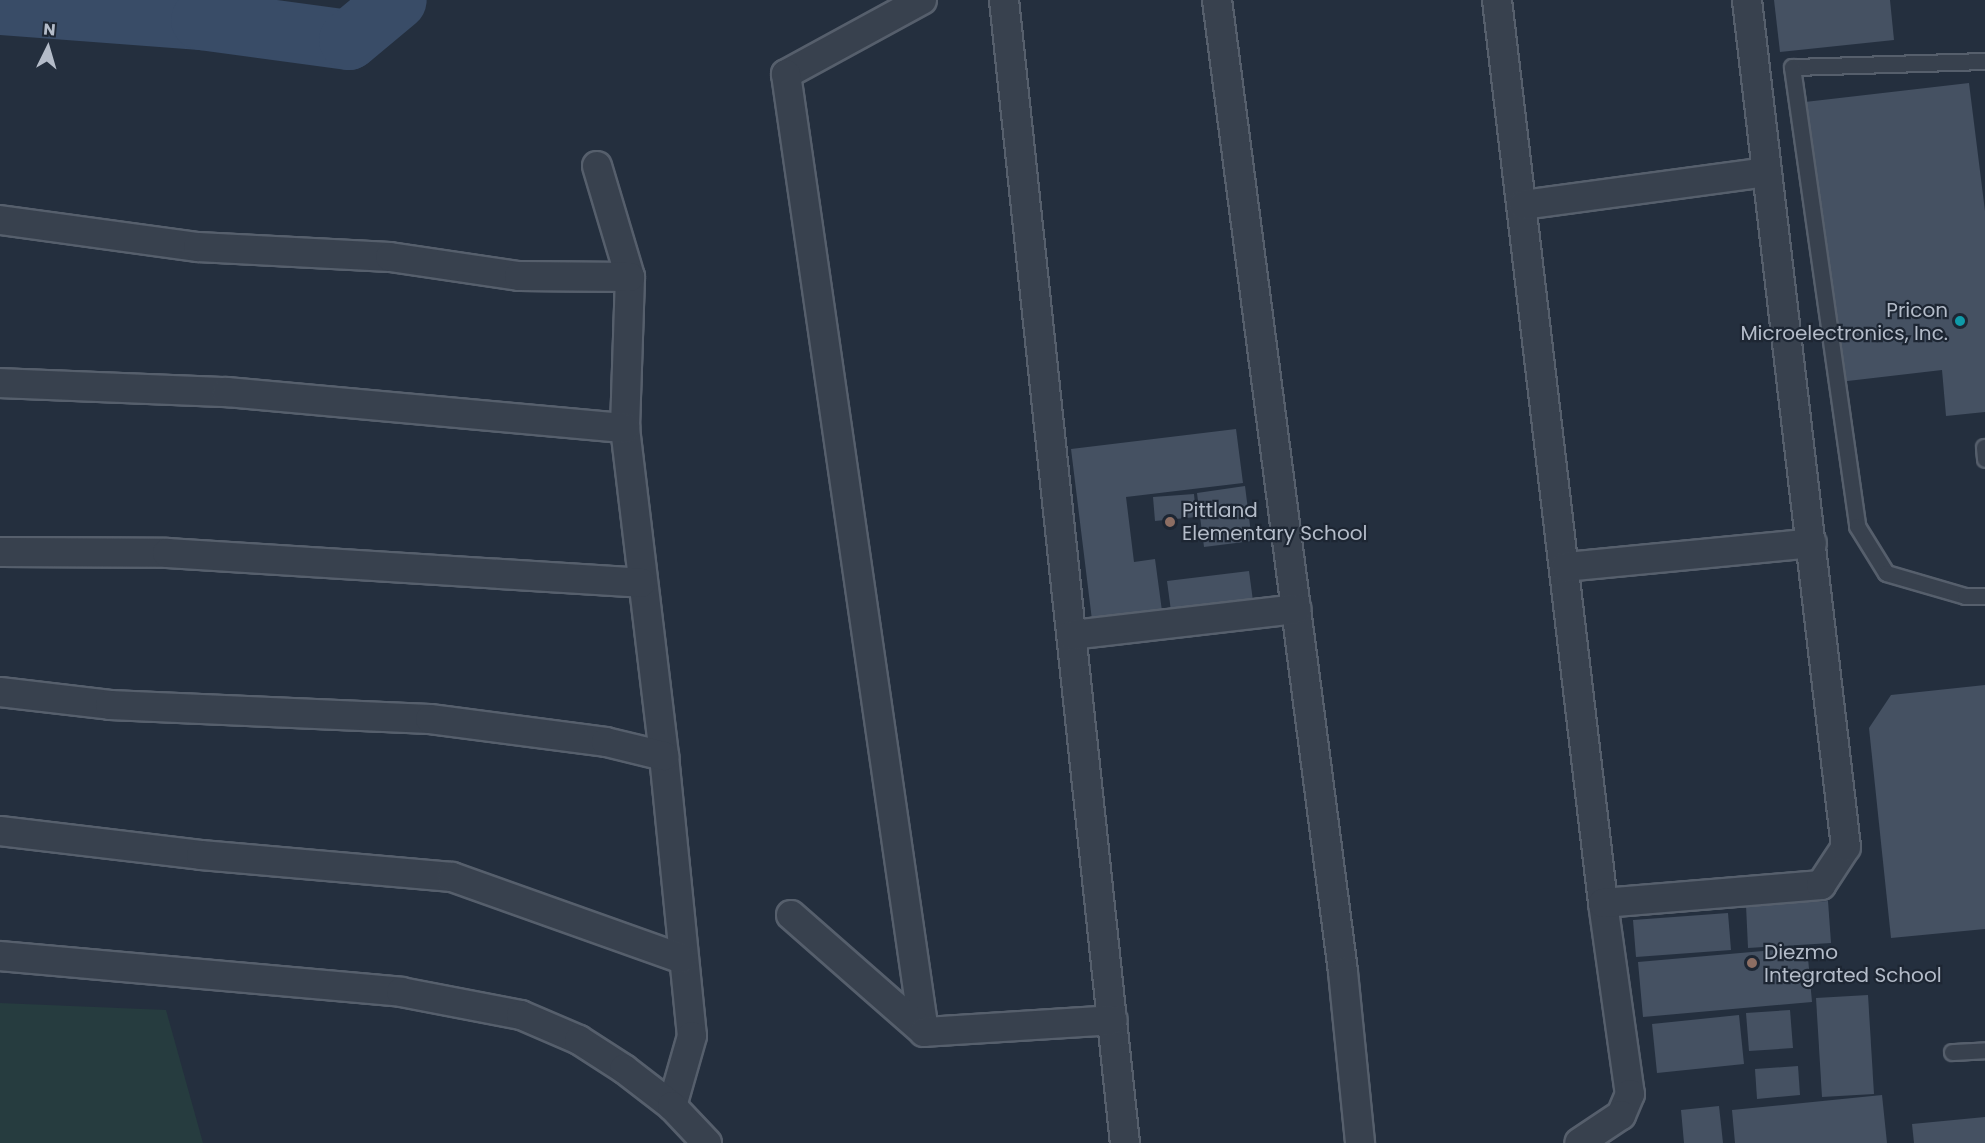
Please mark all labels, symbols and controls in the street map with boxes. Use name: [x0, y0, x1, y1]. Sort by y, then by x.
north arrow: [18, 18, 78, 78]
text: N: [43, 18, 57, 42]
place label: Pricon Microelectronics, Inc.: [1740, 298, 1948, 345]
marker: Pricon Microelectronics, Inc.: [1953, 314, 1967, 328]
place label: Pittland Elementary School: [1182, 498, 1367, 545]
marker: Pittland Elementary School: [1163, 515, 1177, 529]
place label: Diezmo Integrated School: [1764, 940, 1942, 987]
marker: Diezmo Integrated School: [1745, 956, 1759, 970]

